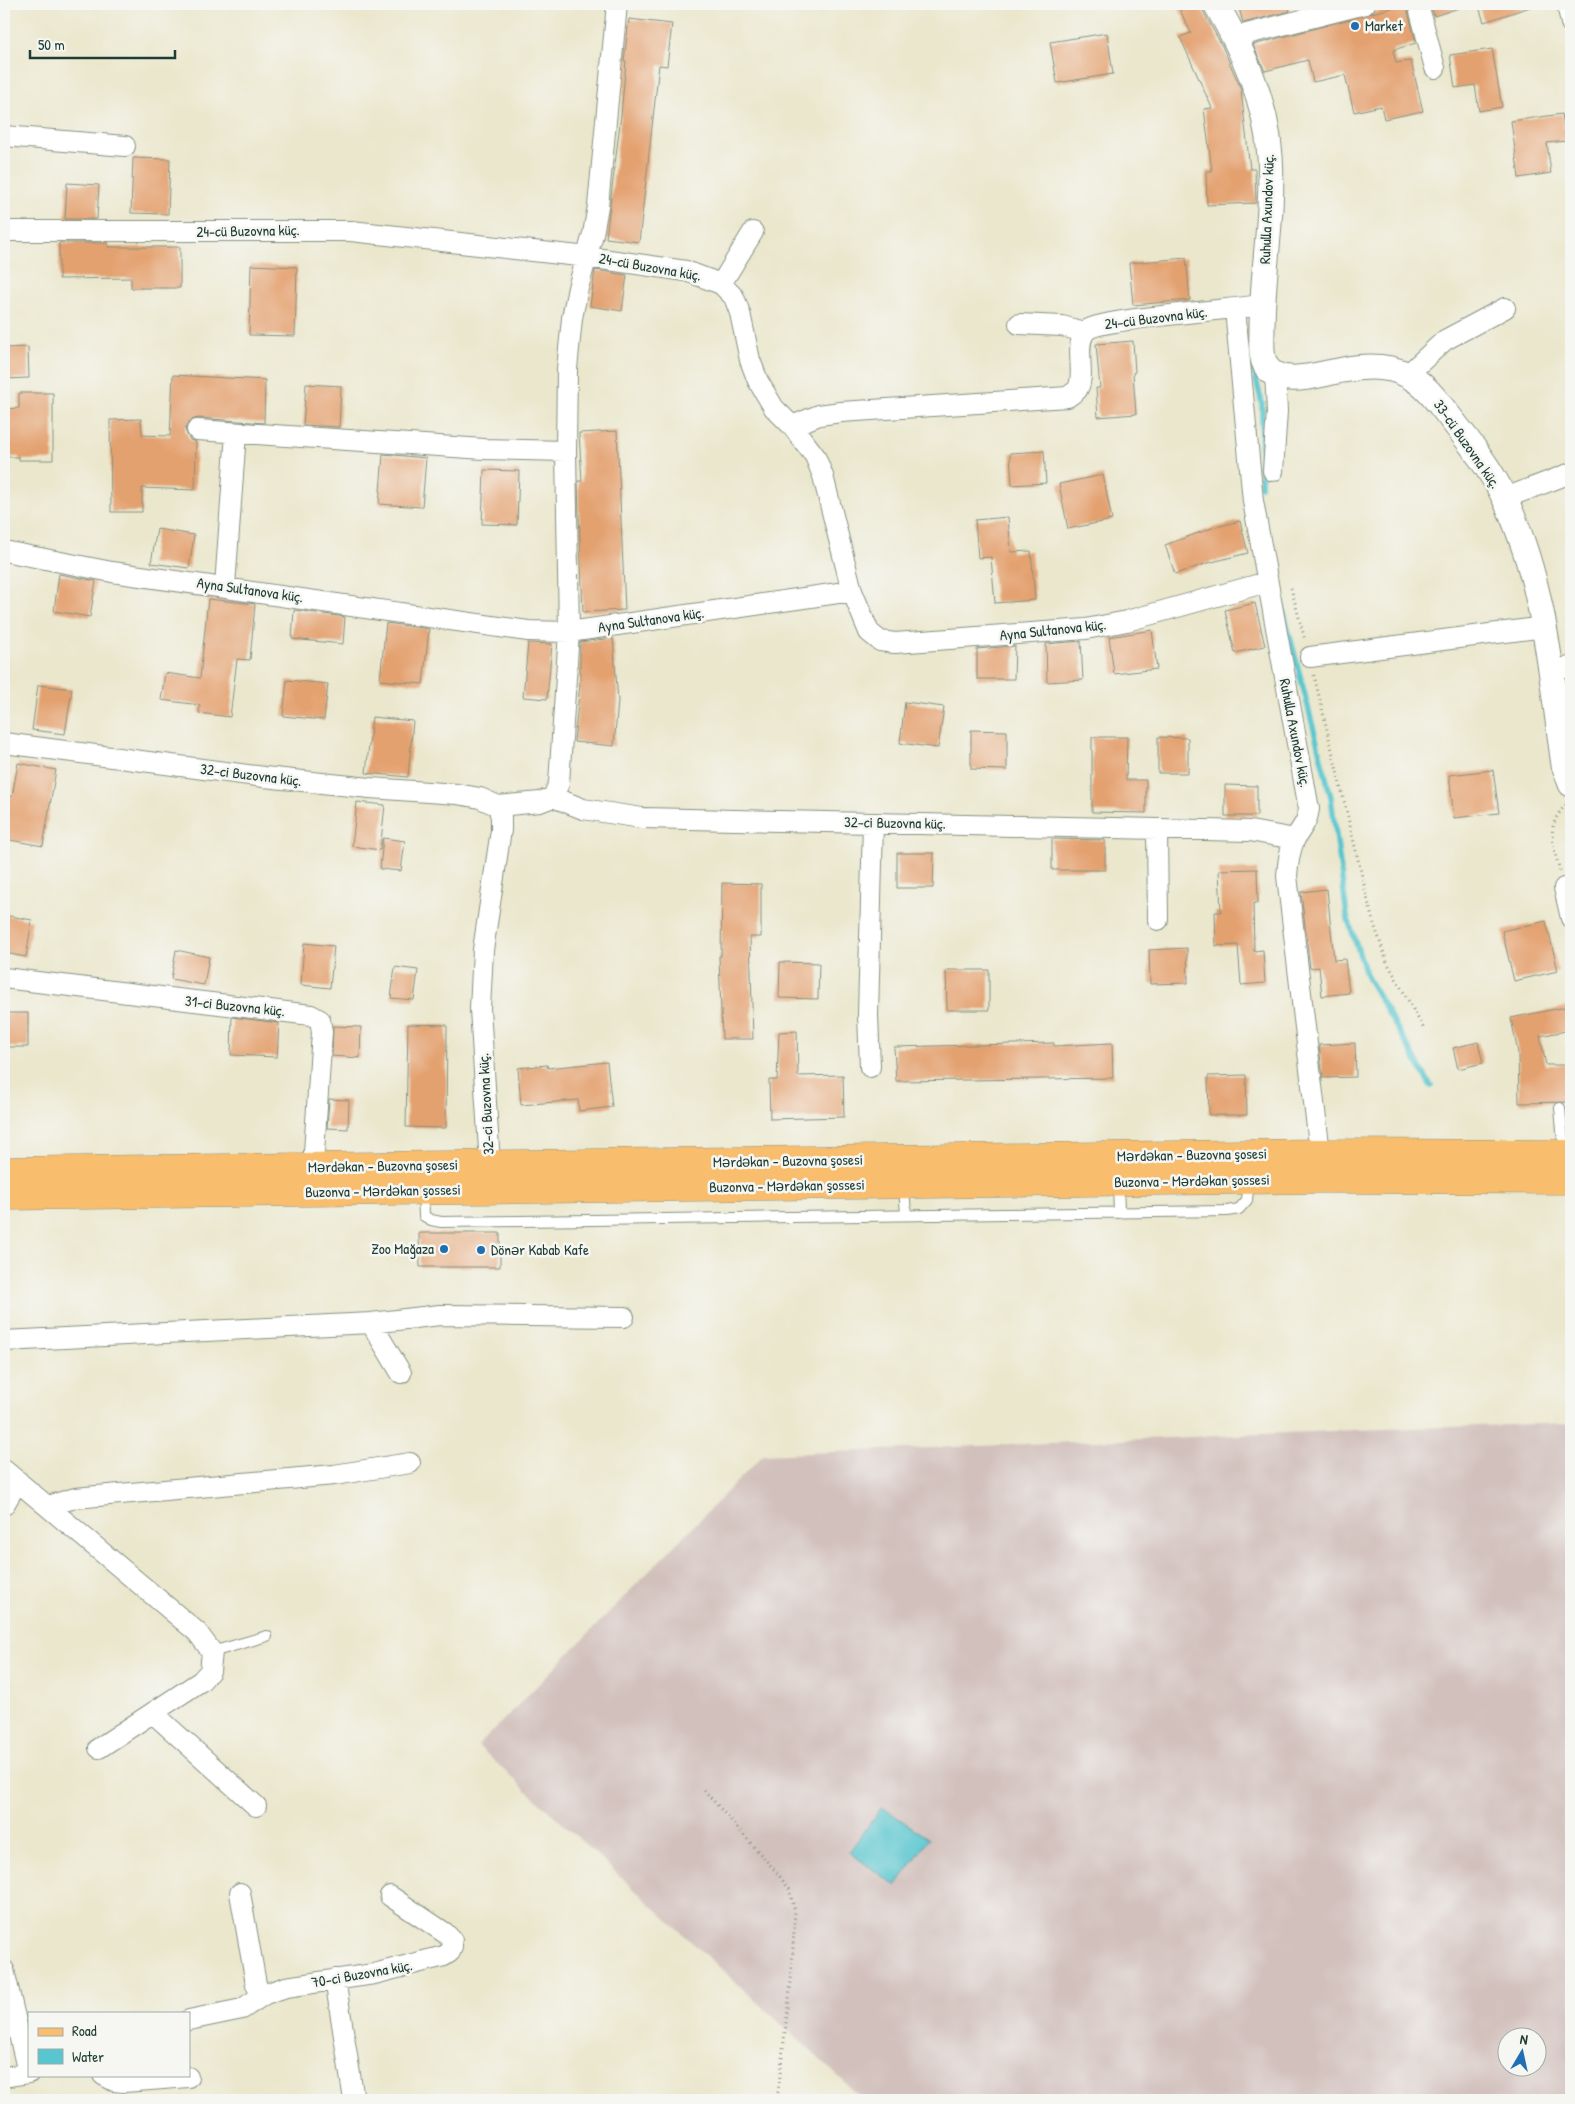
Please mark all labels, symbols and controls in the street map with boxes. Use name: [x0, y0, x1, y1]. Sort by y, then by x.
place label: Market: [1365, 15, 1404, 36]
marker: Market: [1349, 20, 1361, 32]
scale bar: [30, 28, 175, 60]
text: 50 m: [38, 34, 65, 55]
street label: Ruhulla Axundov küç.: [1254, 153, 1279, 264]
street label: 24-cü Buzovna küç.: [196, 219, 300, 242]
street label: 24-cü Buzovna küç.: [597, 247, 703, 286]
street label: 24-cü Buzovna küç.: [1103, 301, 1209, 334]
street label: 33-cü Buzovna küç.: [1429, 395, 1506, 492]
street label: Ayna Sultanova küç.: [196, 572, 305, 607]
street label: Ayna Sultanova küç.: [596, 602, 705, 637]
street label: Ayna Sultanova küç.: [999, 613, 1107, 646]
street label: Ruhulla Axundov küç.: [1275, 677, 1316, 789]
street label: 32-ci Buzovna küç.: [199, 758, 303, 791]
street label: 32-ci Buzovna küç.: [844, 811, 946, 834]
street label: 31-ci Buzovna küç.: [184, 990, 286, 1021]
street label: 32-ci Buzovna küç.: [472, 1053, 499, 1155]
street label: Mərdəkan - Buzovna şosesi: [1117, 1143, 1267, 1166]
street label: Mərdəkan - Buzovna şosesi: [713, 1149, 863, 1172]
street label: Mərdəkan - Buzovna şosesi: [308, 1154, 458, 1177]
street label: Buzonva - Mərdəkan şossesi: [1114, 1169, 1270, 1192]
street label: Buzonva - Mərdəkan şossesi: [709, 1174, 865, 1197]
street label: Buzonva - Mərdəkan şossesi: [305, 1179, 461, 1202]
place label: Zoo Mağaza: [371, 1238, 434, 1259]
place label: Dönər Kabab Kafe: [491, 1239, 589, 1260]
marker: Zoo Mağaza: [438, 1243, 450, 1255]
marker: Dönər Kabab Kafe: [475, 1244, 487, 1256]
street label: 70-ci Buzovna küç.: [310, 1954, 414, 1993]
legend: [28, 2012, 190, 2076]
text: Road: [72, 2020, 97, 2041]
north arrow: [1498, 2026, 1548, 2076]
text: N: [1519, 2029, 1530, 2049]
text: Water: [72, 2046, 104, 2067]

